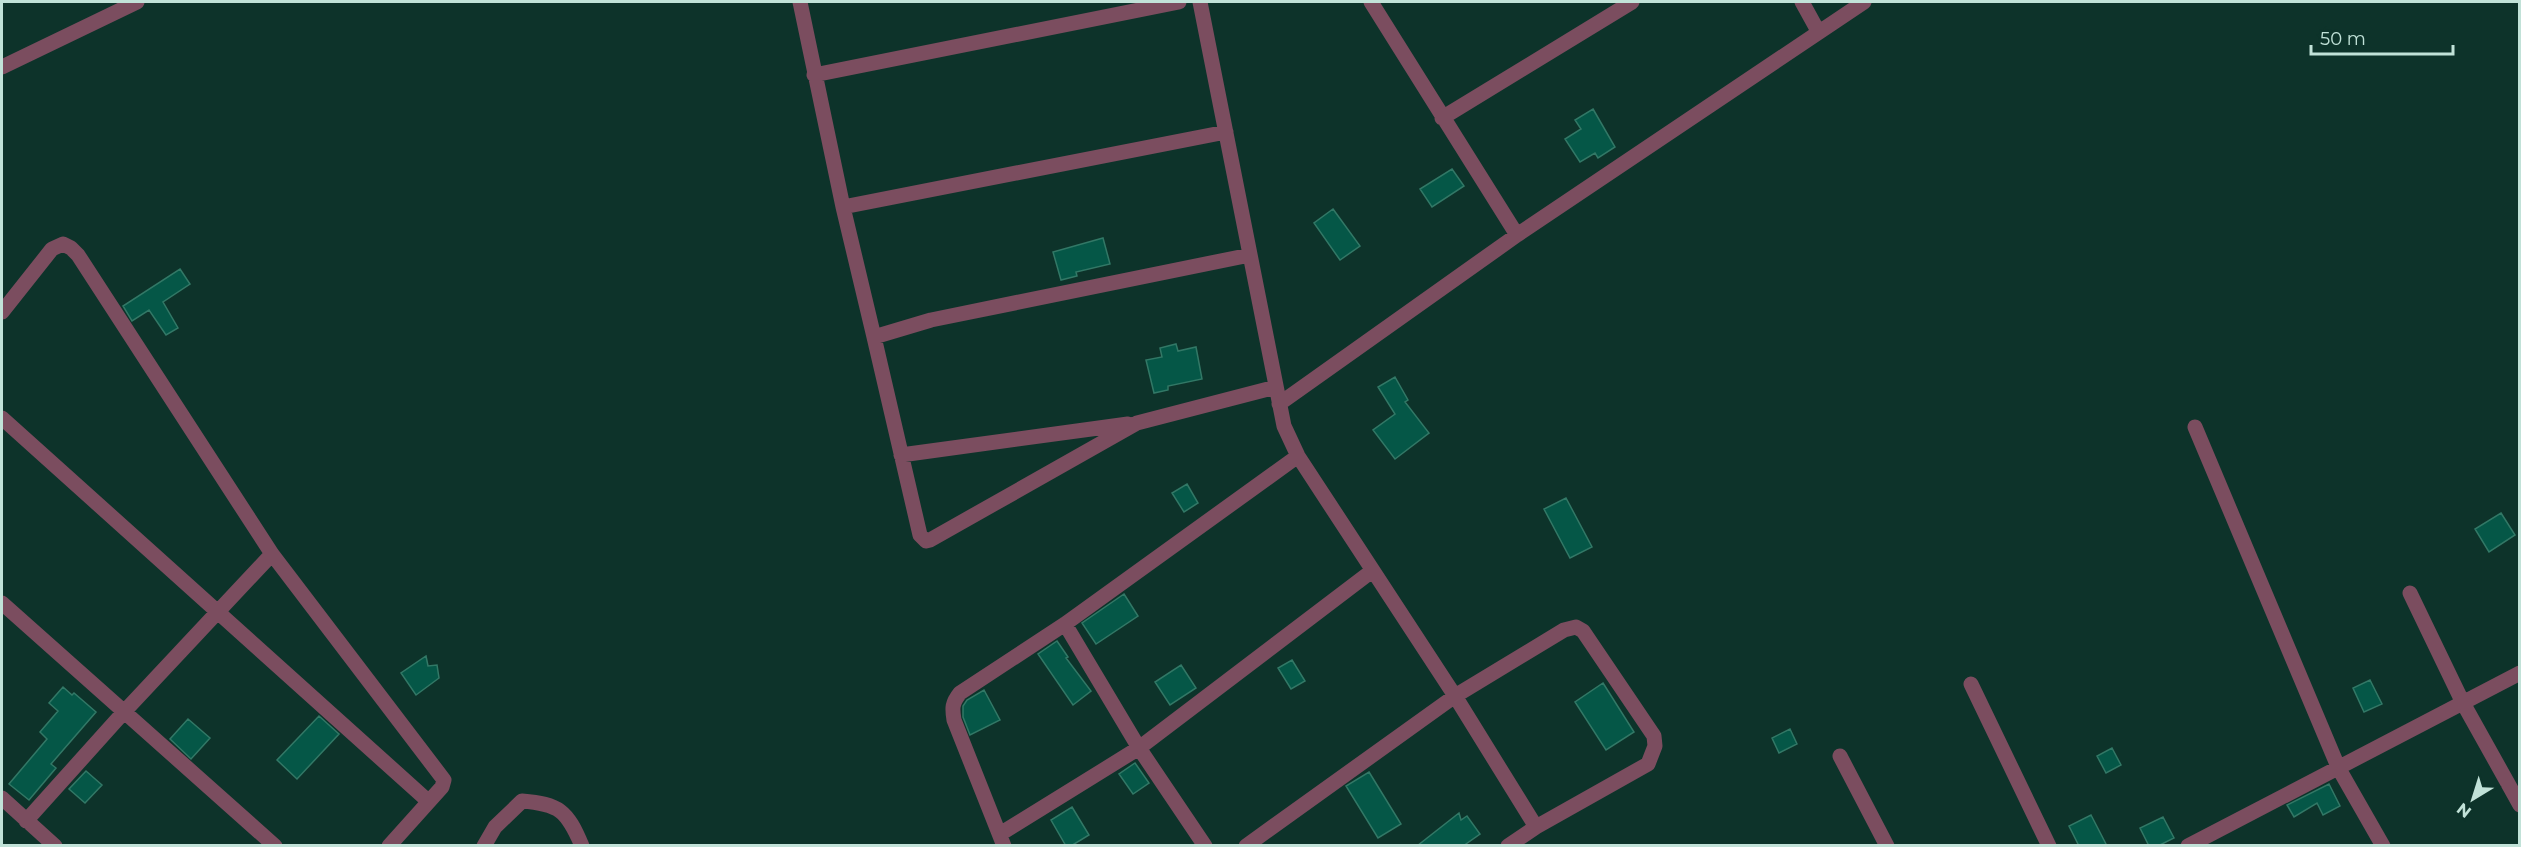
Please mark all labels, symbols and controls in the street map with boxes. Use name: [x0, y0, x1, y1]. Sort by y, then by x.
scale bar: [2311, 18, 2454, 56]
text: 50 m: [2320, 28, 2366, 50]
north arrow: [2443, 769, 2503, 829]
text: N: [2453, 799, 2475, 822]

